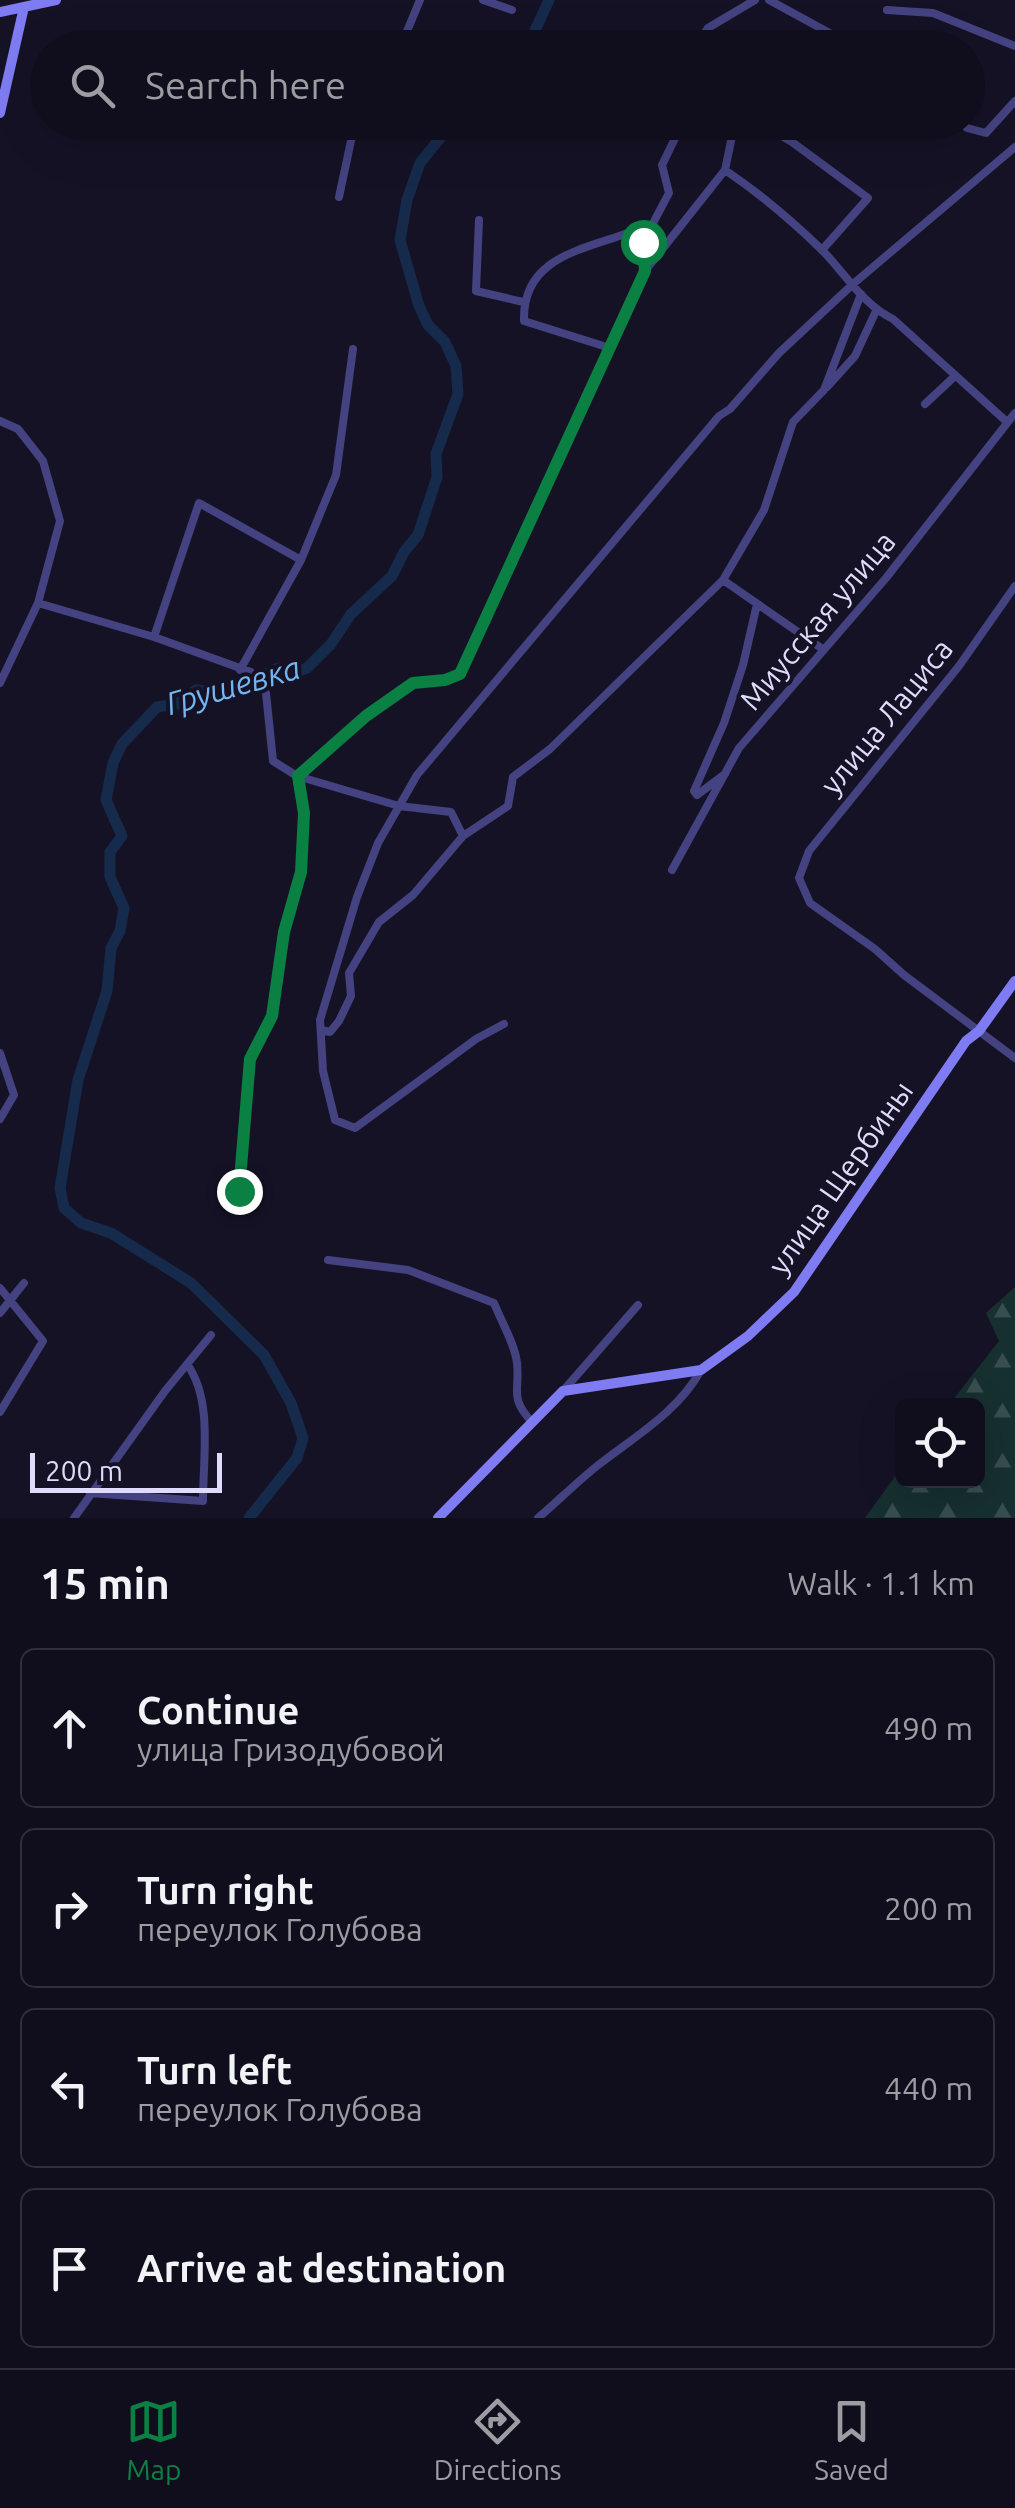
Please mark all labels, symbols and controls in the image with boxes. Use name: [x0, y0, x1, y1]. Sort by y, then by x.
search box: [30, 30, 985, 140]
icon: search: [65, 58, 120, 113]
text: Search here: [145, 64, 346, 106]
route start: [621, 220, 667, 266]
street label: Миусская улица: [733, 524, 902, 716]
street label: улица Лациса: [813, 632, 959, 801]
water label: Грушевка: [162, 649, 304, 721]
street label: улица Щербины: [761, 1074, 919, 1280]
route end: [217, 1169, 263, 1215]
map controls: [895, 1398, 985, 1488]
button: locate: [895, 1398, 985, 1488]
scale bar: [30, 1448, 222, 1492]
text: 200 m: [45, 1455, 123, 1486]
text: 15 min: [40, 1560, 170, 1607]
text: Walk · 1.1 km: [787, 1565, 975, 1601]
text: Continue: [137, 1689, 299, 1731]
icon: ahead: [42, 1701, 97, 1756]
text: 490 m: [884, 1710, 973, 1746]
text: улица Гризодубовой: [137, 1731, 445, 1767]
text: Turn right: [137, 1869, 314, 1911]
icon: right: [42, 1881, 97, 1936]
text: 200 m: [884, 1890, 973, 1926]
text: переулок Голубова: [137, 1911, 423, 1947]
text: Turn left: [137, 2049, 292, 2091]
icon: left: [42, 2061, 97, 2116]
text: 440 m: [884, 2070, 973, 2106]
text: переулок Голубова: [137, 2091, 423, 2127]
icon: arrive: [42, 2241, 97, 2296]
text: Arrive at destination: [137, 2247, 506, 2289]
tab: Map: [126, 2394, 181, 2485]
tab: Directions: [434, 2394, 562, 2485]
tab: Saved: [814, 2394, 889, 2485]

